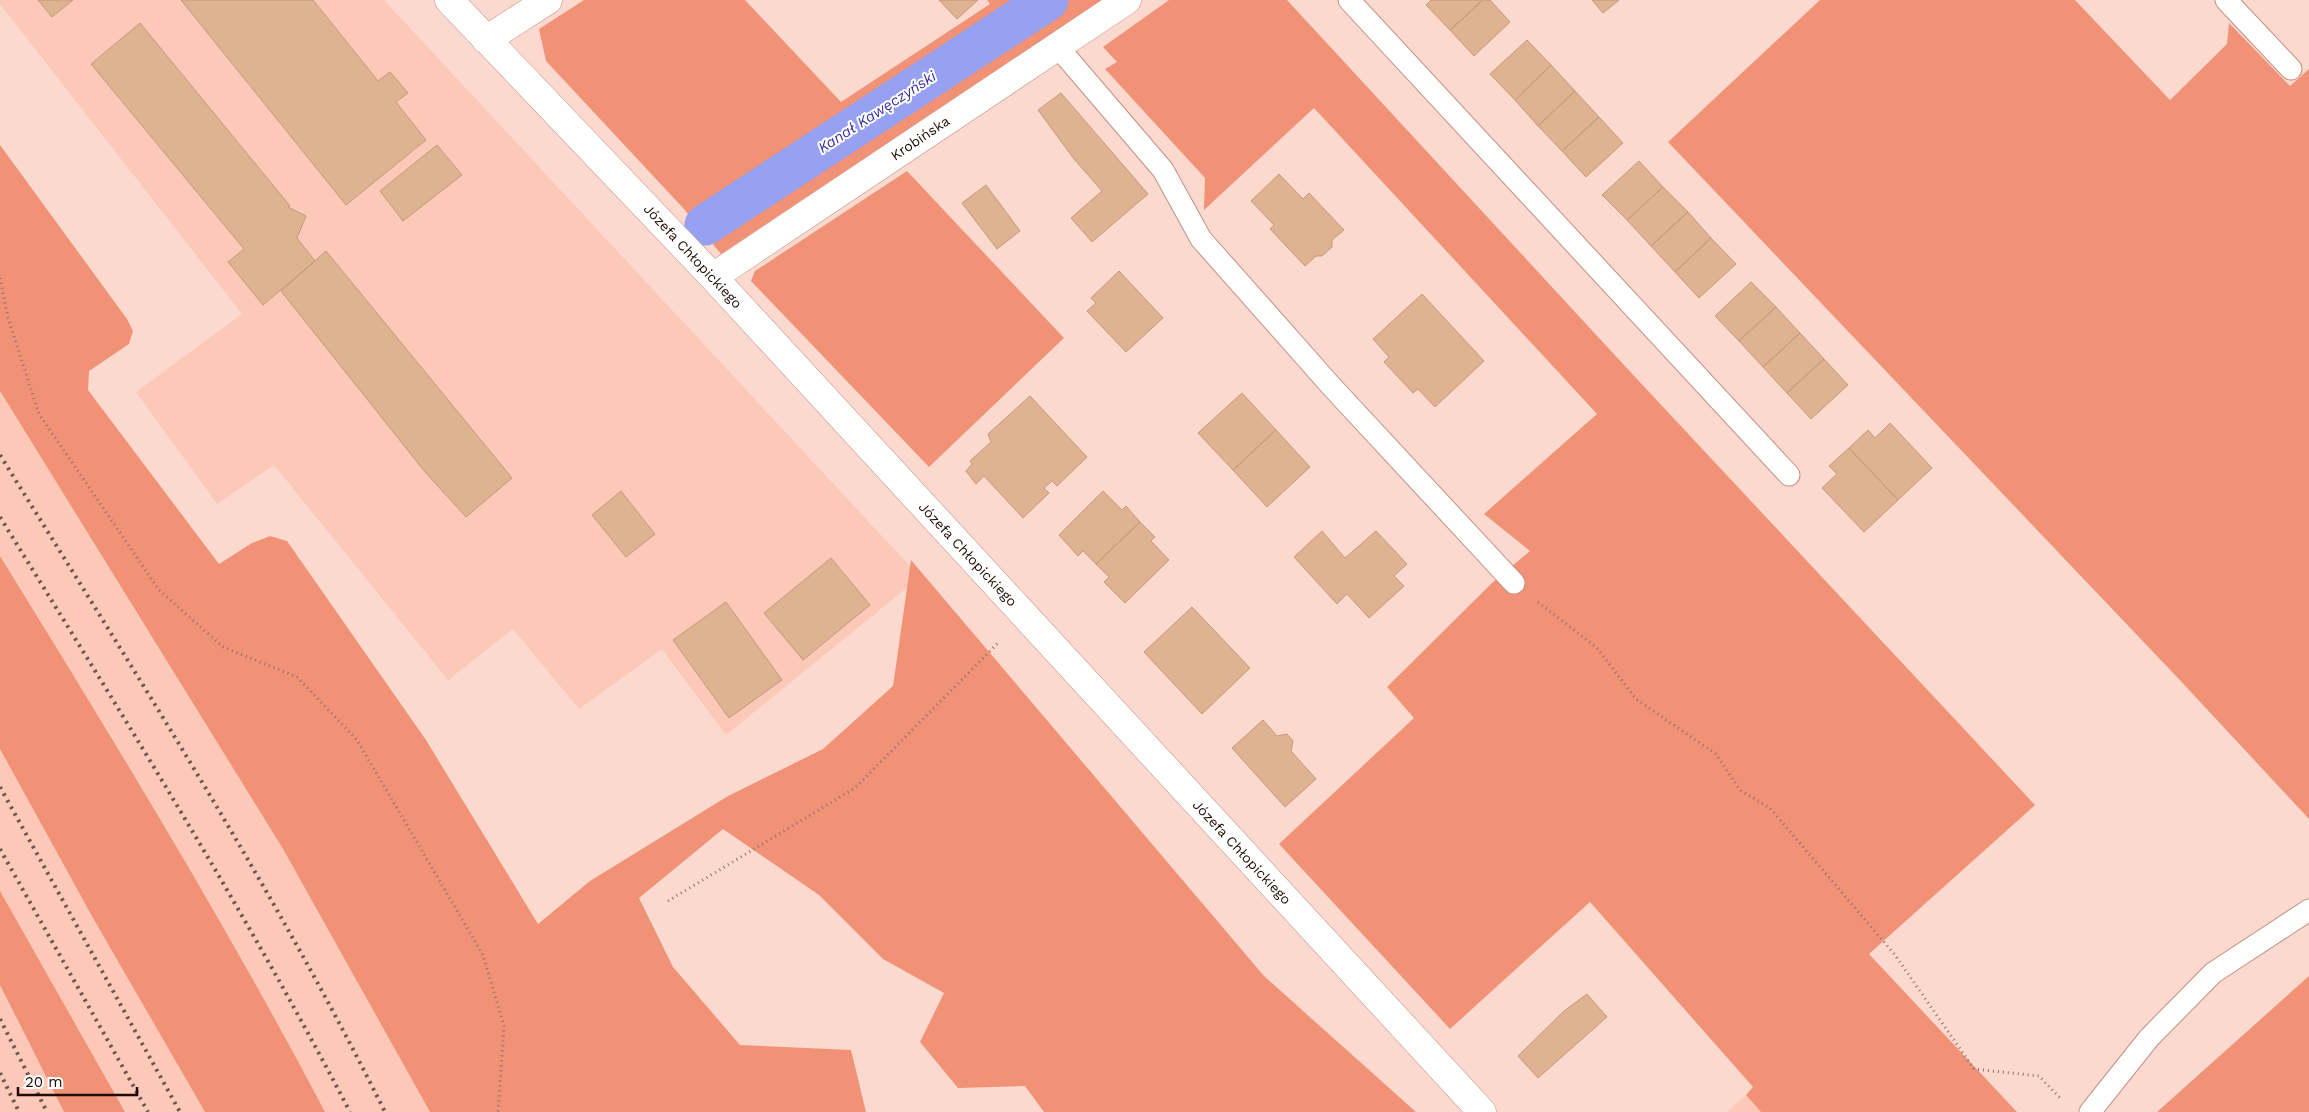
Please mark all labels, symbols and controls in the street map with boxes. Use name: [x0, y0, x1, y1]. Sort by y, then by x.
water label: Kanał Kawęczyński: [814, 66, 940, 157]
street label: Krobińska: [888, 112, 952, 163]
street label: Józefa Chłopickiego: [641, 201, 745, 311]
street label: Józefa Chłopickiego: [916, 499, 1020, 609]
street label: Józefa Chłopickiego: [1190, 797, 1294, 907]
scale bar: [18, 1064, 136, 1096]
text: 20 m: [25, 1073, 63, 1091]

